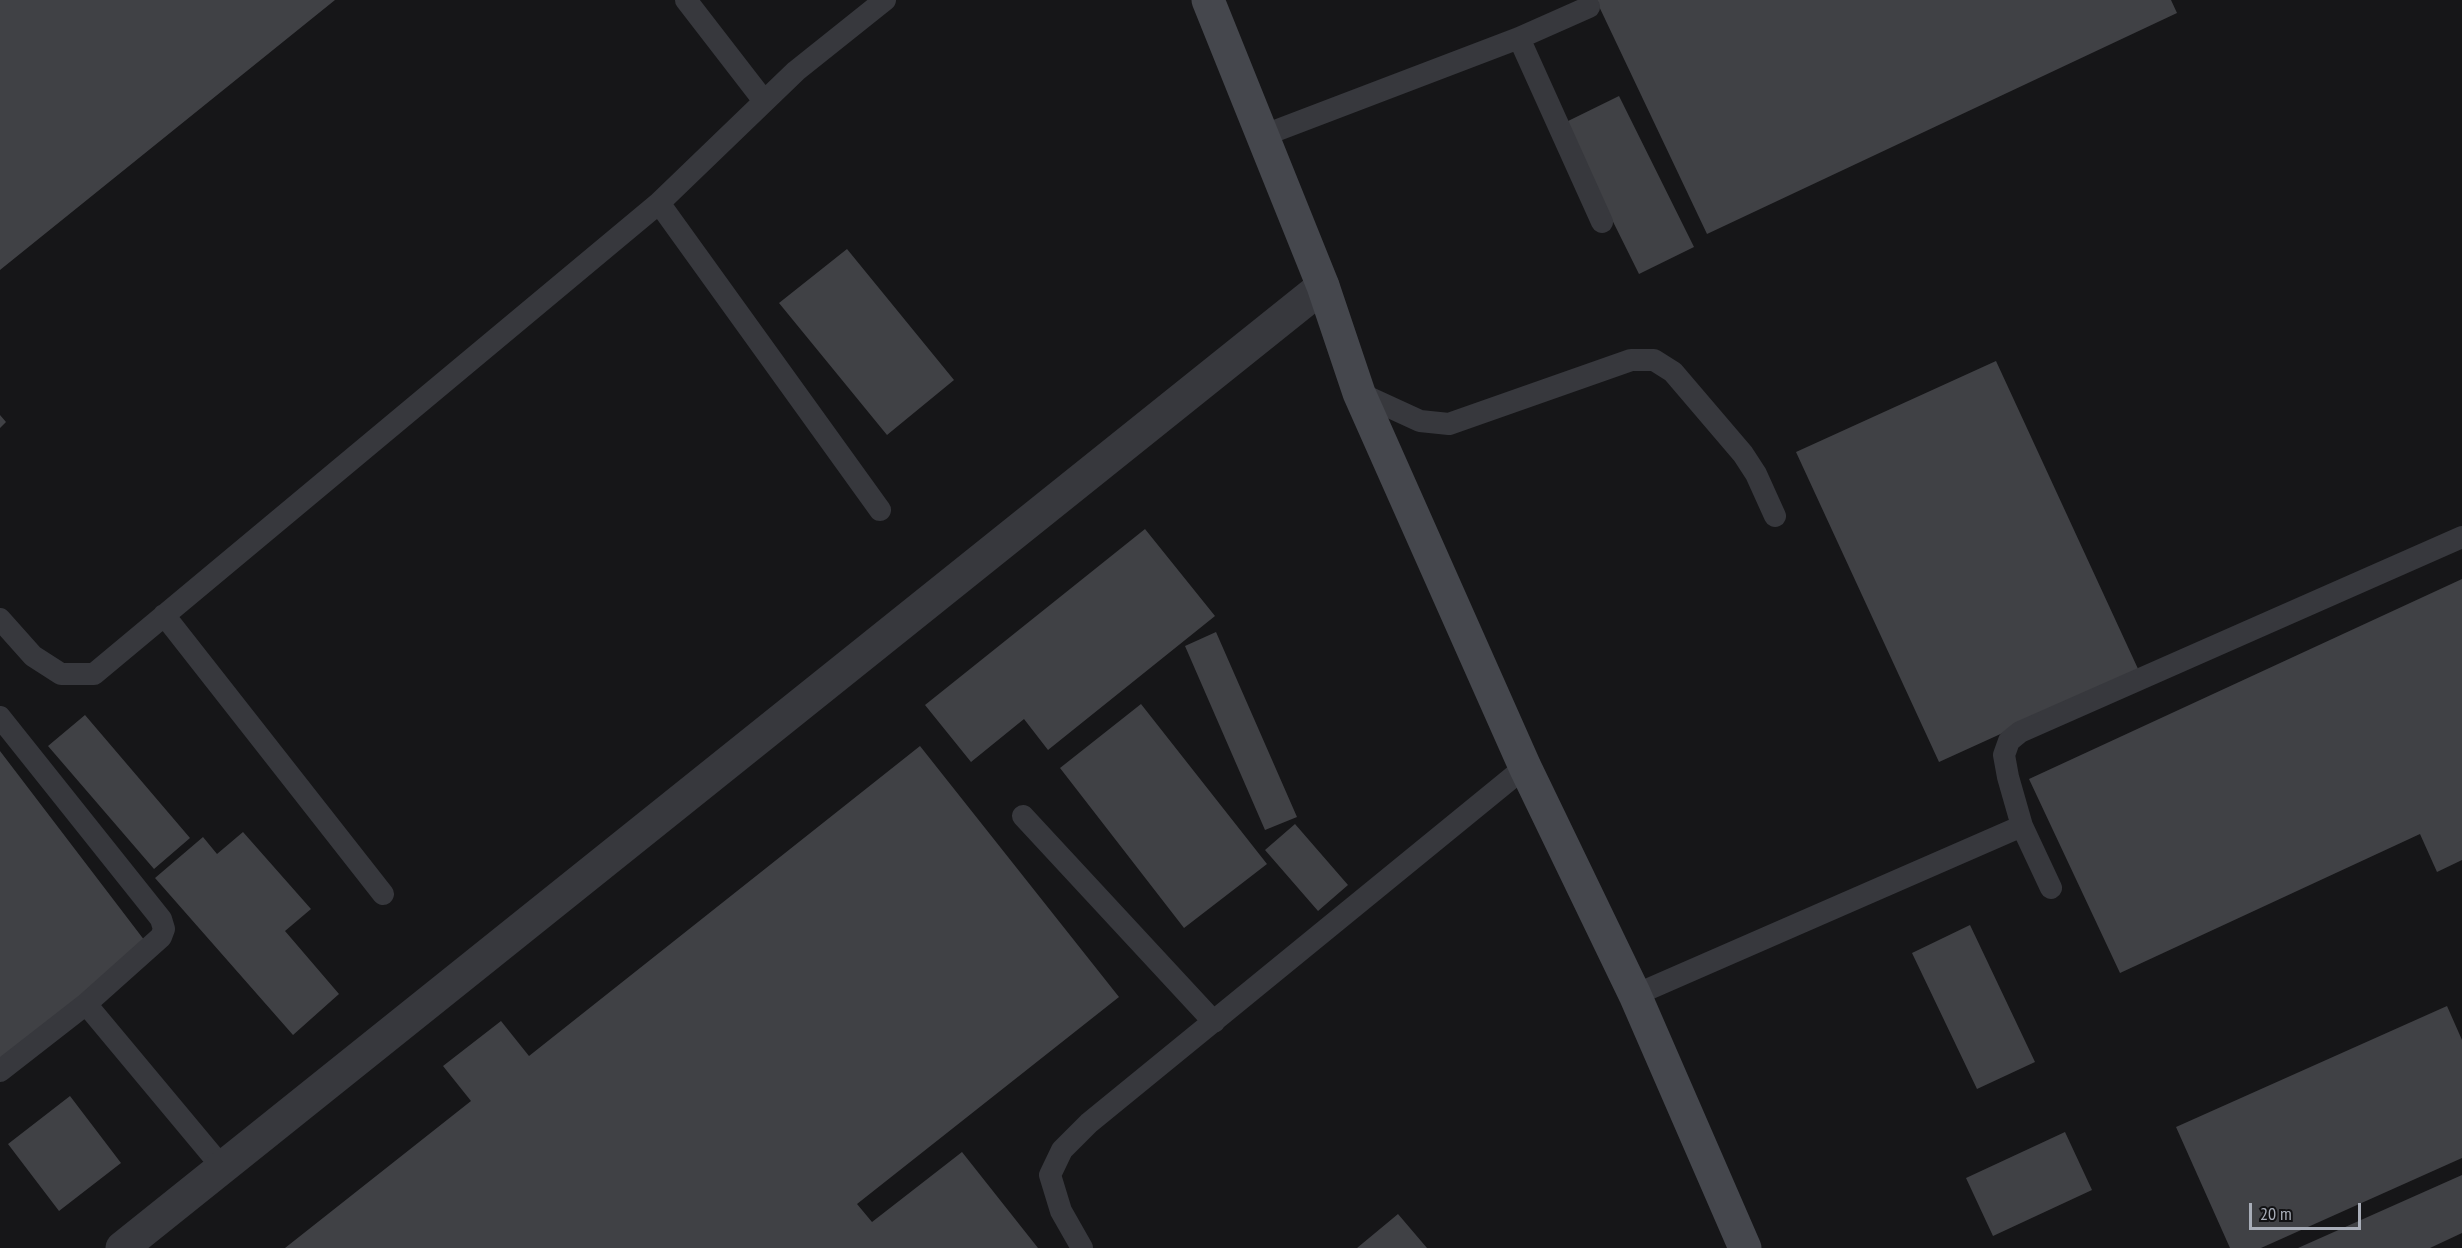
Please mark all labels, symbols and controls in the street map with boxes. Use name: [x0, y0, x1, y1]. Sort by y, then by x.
scale bar: [2252, 1191, 2364, 1229]
text: 20 m: [2260, 1202, 2292, 1225]

